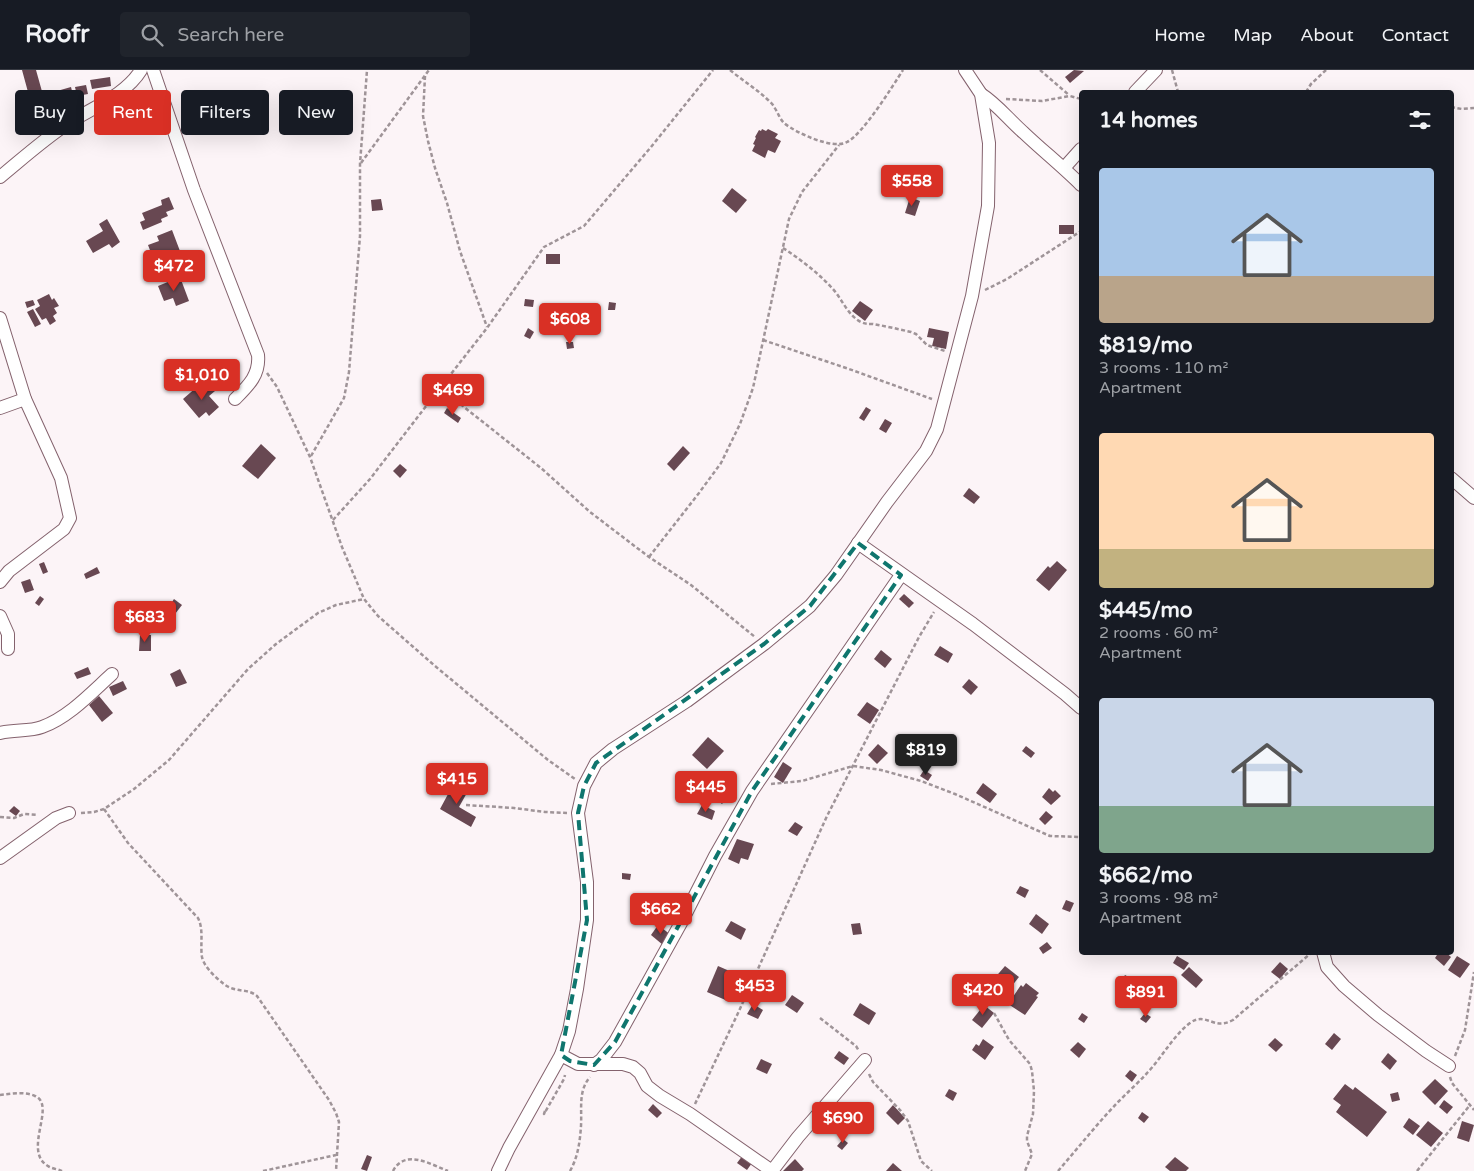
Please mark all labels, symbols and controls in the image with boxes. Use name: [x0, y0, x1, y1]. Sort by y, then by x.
search box: [120, 12, 470, 57]
text: Roofr: [25, 20, 90, 49]
icon: search: [138, 21, 166, 49]
text: Search here: [178, 24, 284, 46]
text: Home: [1154, 24, 1205, 46]
text: Map: [1233, 24, 1272, 46]
text: About: [1300, 24, 1354, 46]
text: Contact: [1382, 24, 1449, 46]
chip: Buy: [15, 90, 84, 135]
chip: Rent: [94, 90, 171, 135]
chip: Filters: [181, 90, 269, 135]
chip: New: [279, 90, 353, 135]
icon: filters: [1406, 106, 1434, 134]
text: 14 homes: [1099, 108, 1198, 133]
pin: $558: [882, 164, 942, 207]
text: $558: [892, 171, 932, 191]
icon: home: [1222, 200, 1312, 290]
pin: $472: [144, 250, 204, 292]
text: $472: [154, 256, 194, 276]
pin: $608: [540, 302, 600, 345]
text: $608: [550, 309, 590, 329]
text: $819/mo: [1099, 333, 1193, 358]
pin: $1,010: [161, 358, 243, 401]
text: 3 rooms · 110 m²: [1099, 358, 1228, 378]
text: $1,010: [175, 365, 229, 385]
pin: $469: [423, 374, 483, 416]
text: Apartment: [1099, 378, 1182, 398]
text: $469: [433, 380, 473, 400]
icon: home: [1222, 465, 1312, 555]
text: $445/mo: [1099, 598, 1193, 623]
pin: $683: [115, 600, 175, 643]
text: $683: [125, 607, 165, 627]
text: 2 rooms · 60 m²: [1099, 623, 1218, 643]
text: Apartment: [1099, 643, 1182, 663]
icon: home: [1222, 730, 1312, 820]
pin: $819: [896, 734, 956, 776]
text: $819: [906, 740, 946, 760]
pin: $415: [427, 762, 487, 805]
text: $415: [437, 769, 477, 789]
pin: $445: [676, 770, 736, 813]
text: $445: [686, 777, 726, 797]
text: $662/mo: [1099, 863, 1193, 888]
text: 3 rooms · 98 m²: [1099, 888, 1218, 908]
pin: $662: [631, 892, 691, 935]
text: $662: [641, 899, 681, 919]
text: Apartment: [1099, 908, 1182, 928]
pin: $453: [725, 970, 785, 1012]
pin: $420: [953, 974, 1013, 1016]
text: $453: [735, 976, 775, 996]
pin: $891: [1116, 976, 1176, 1018]
text: $420: [963, 980, 1003, 1000]
text: $891: [1126, 982, 1166, 1002]
pin: $690: [813, 1102, 873, 1144]
text: $690: [823, 1108, 863, 1128]

